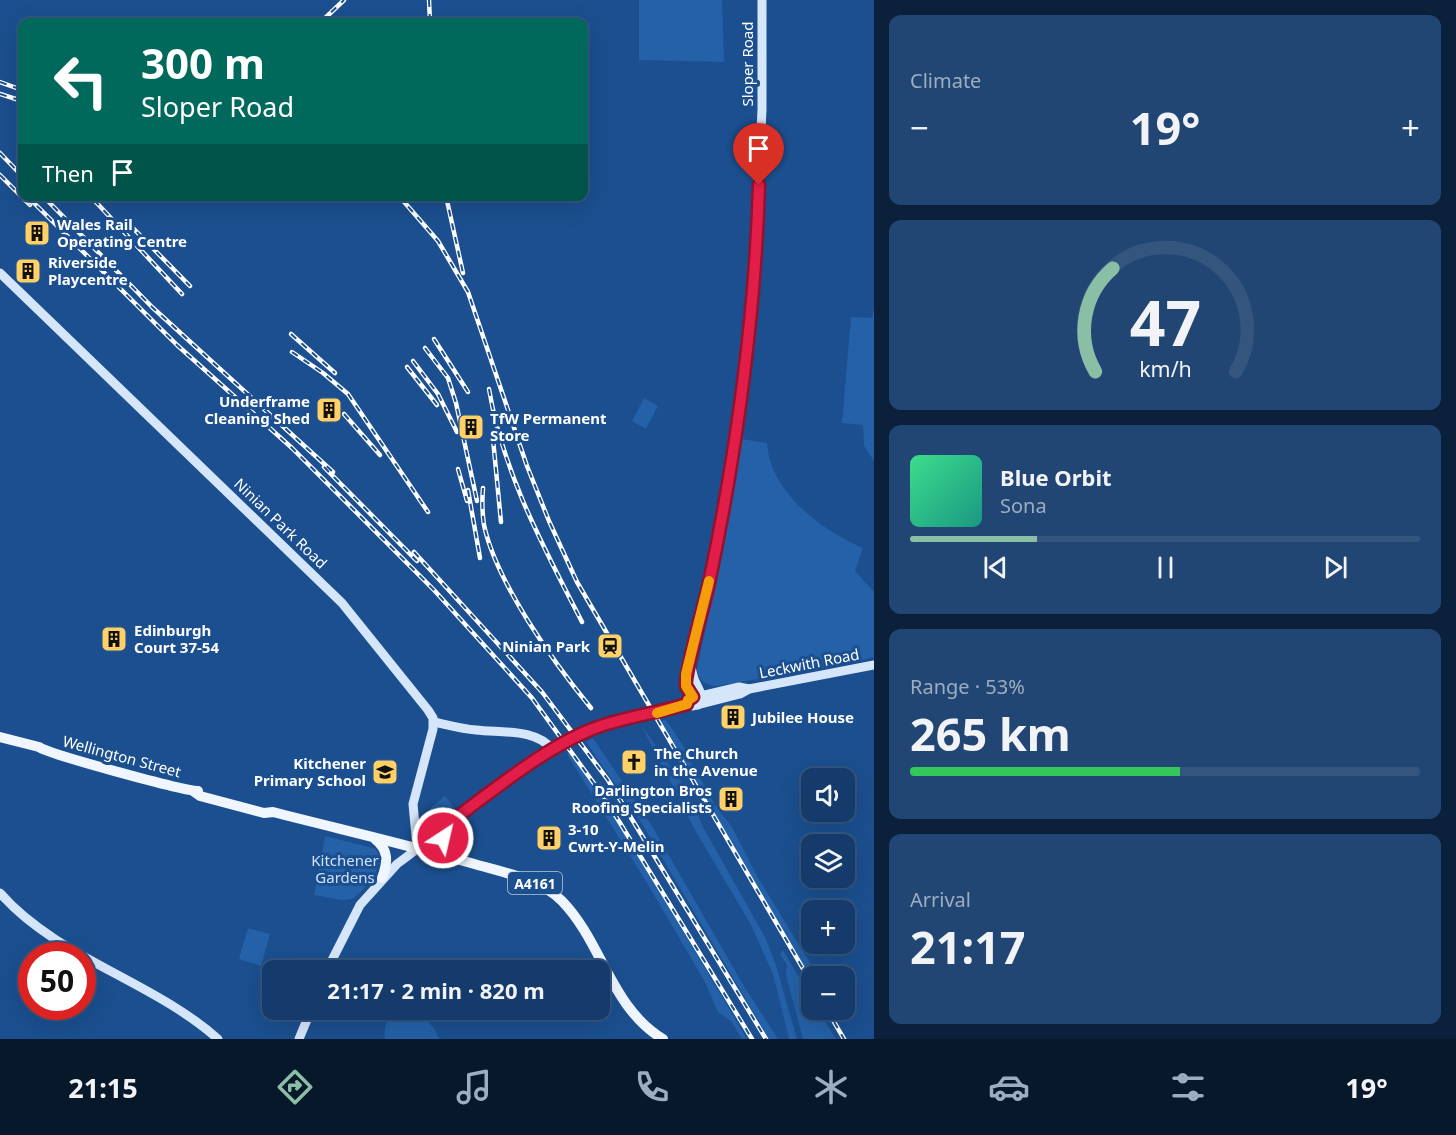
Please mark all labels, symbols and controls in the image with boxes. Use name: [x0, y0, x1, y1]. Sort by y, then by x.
street label: Sloper Road: [737, 21, 757, 107]
text: 300 m: [141, 34, 265, 91]
icon: left: [42, 42, 120, 120]
text: Climate: [910, 67, 981, 94]
text: Sloper Road: [141, 88, 294, 125]
text: 19°: [1130, 97, 1200, 158]
text: −: [910, 105, 929, 150]
text: +: [1401, 105, 1420, 150]
pin: [733, 123, 784, 185]
icon: arrive: [742, 132, 775, 165]
icon: arrive: [106, 156, 139, 189]
text: Then: [42, 158, 94, 188]
place label: Wales Rail Operating Centre: [57, 214, 187, 251]
building icon: Wales Rail Operating Centre: [22, 218, 52, 248]
place label: Riverside Playcentre: [48, 252, 128, 289]
building icon: Riverside Playcentre: [13, 256, 43, 286]
text: 47: [1129, 279, 1201, 364]
text: km/h: [1139, 354, 1191, 383]
place label: Underframe Cleaning Shed: [204, 391, 310, 428]
building icon: Underframe Cleaning Shed: [314, 395, 344, 425]
place label: TfW Permanent Store: [490, 408, 607, 445]
building icon: TfW Permanent Store: [456, 412, 486, 442]
text: Blue Orbit: [1000, 462, 1112, 492]
street label: Ninian Park Road: [230, 474, 332, 572]
text: Sona: [1000, 492, 1047, 519]
icon: previous: [979, 551, 1012, 584]
icon: pause: [1149, 551, 1182, 584]
icon: next: [1319, 551, 1352, 584]
place label: Edinburgh Court 37-54: [134, 620, 219, 657]
building icon: Edinburgh Court 37-54: [99, 624, 129, 654]
station icon: Ninian Park: [595, 631, 625, 661]
place label: Ninian Park: [502, 636, 591, 656]
street label: Leckwith Road: [757, 643, 861, 683]
text: Range · 53%: [910, 673, 1025, 700]
building icon: Jubilee House: [718, 702, 748, 732]
text: 265 km: [910, 703, 1071, 764]
place label: Jubilee House: [750, 707, 854, 727]
street label: Wellington Street: [61, 731, 184, 782]
place label: The Church in the Avenue: [654, 743, 758, 780]
church icon: The Church in the Avenue: [619, 747, 649, 777]
place label: Kitchener Primary School: [254, 753, 366, 790]
school or university icon: Kitchener Primary School: [370, 757, 400, 787]
map controls: [801, 768, 855, 1020]
button: sound: [801, 768, 855, 822]
place label: Darlington Bros Roofing Specialists: [572, 780, 712, 817]
building icon: Darlington Bros Roofing Specialists: [716, 784, 746, 814]
position arrow: [411, 806, 475, 870]
place label: 3-10 Cwrt-Y-Melin: [568, 819, 664, 856]
building icon: 3-10 Cwrt-Y-Melin: [534, 823, 564, 853]
button: layers: [801, 834, 855, 888]
park label: Kitchener Gardens: [311, 850, 379, 887]
road number: A4161: [508, 872, 562, 894]
text: Arrival: [910, 886, 971, 913]
button: +: [801, 900, 855, 954]
text: 21:17: [910, 916, 1026, 977]
speed limit sign: 50: [18, 942, 96, 1020]
button: −: [801, 966, 855, 1020]
text: 21:17 · 2 min · 820 m: [327, 975, 545, 1005]
icon: directions: [274, 1066, 316, 1108]
icon: music: [453, 1066, 495, 1108]
icon: phone: [631, 1066, 673, 1108]
icon: climate: [810, 1066, 852, 1108]
icon: car: [988, 1066, 1030, 1108]
icon: filters: [1167, 1066, 1209, 1108]
text: 21:15: [68, 1069, 138, 1106]
text: 19°: [1345, 1069, 1388, 1106]

